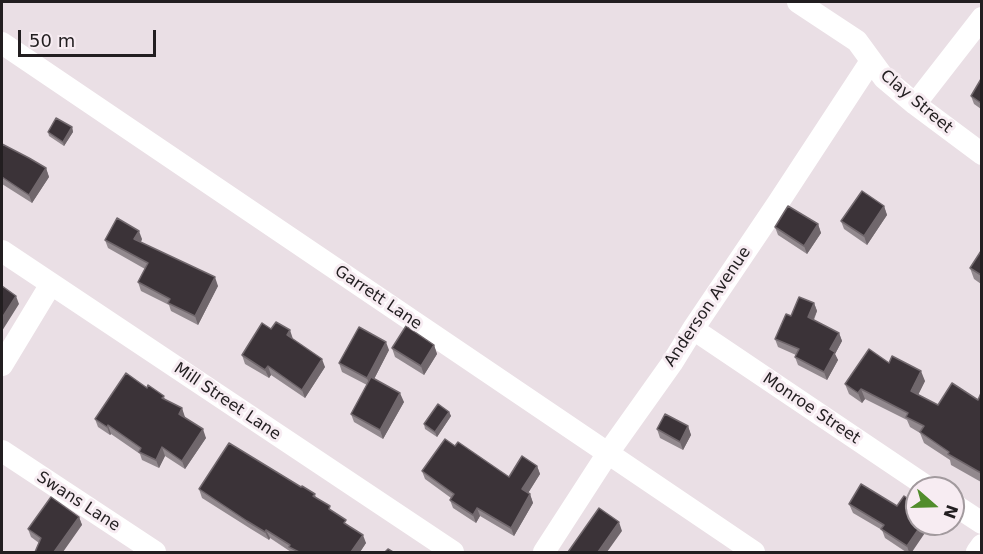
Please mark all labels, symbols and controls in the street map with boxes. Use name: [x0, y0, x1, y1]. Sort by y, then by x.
scale bar: [21, 18, 159, 56]
text: 50 m: [29, 30, 75, 51]
street label: Clay Street: [876, 66, 956, 138]
street label: Anderson Avenue: [661, 243, 755, 371]
street label: Garrett Lane: [331, 262, 425, 334]
street label: Mill Street Lane: [170, 359, 284, 445]
street label: Monroe Street: [759, 369, 863, 449]
street label: Swans Lane: [33, 468, 123, 536]
north arrow: [905, 476, 965, 536]
text: N: [939, 502, 962, 521]

